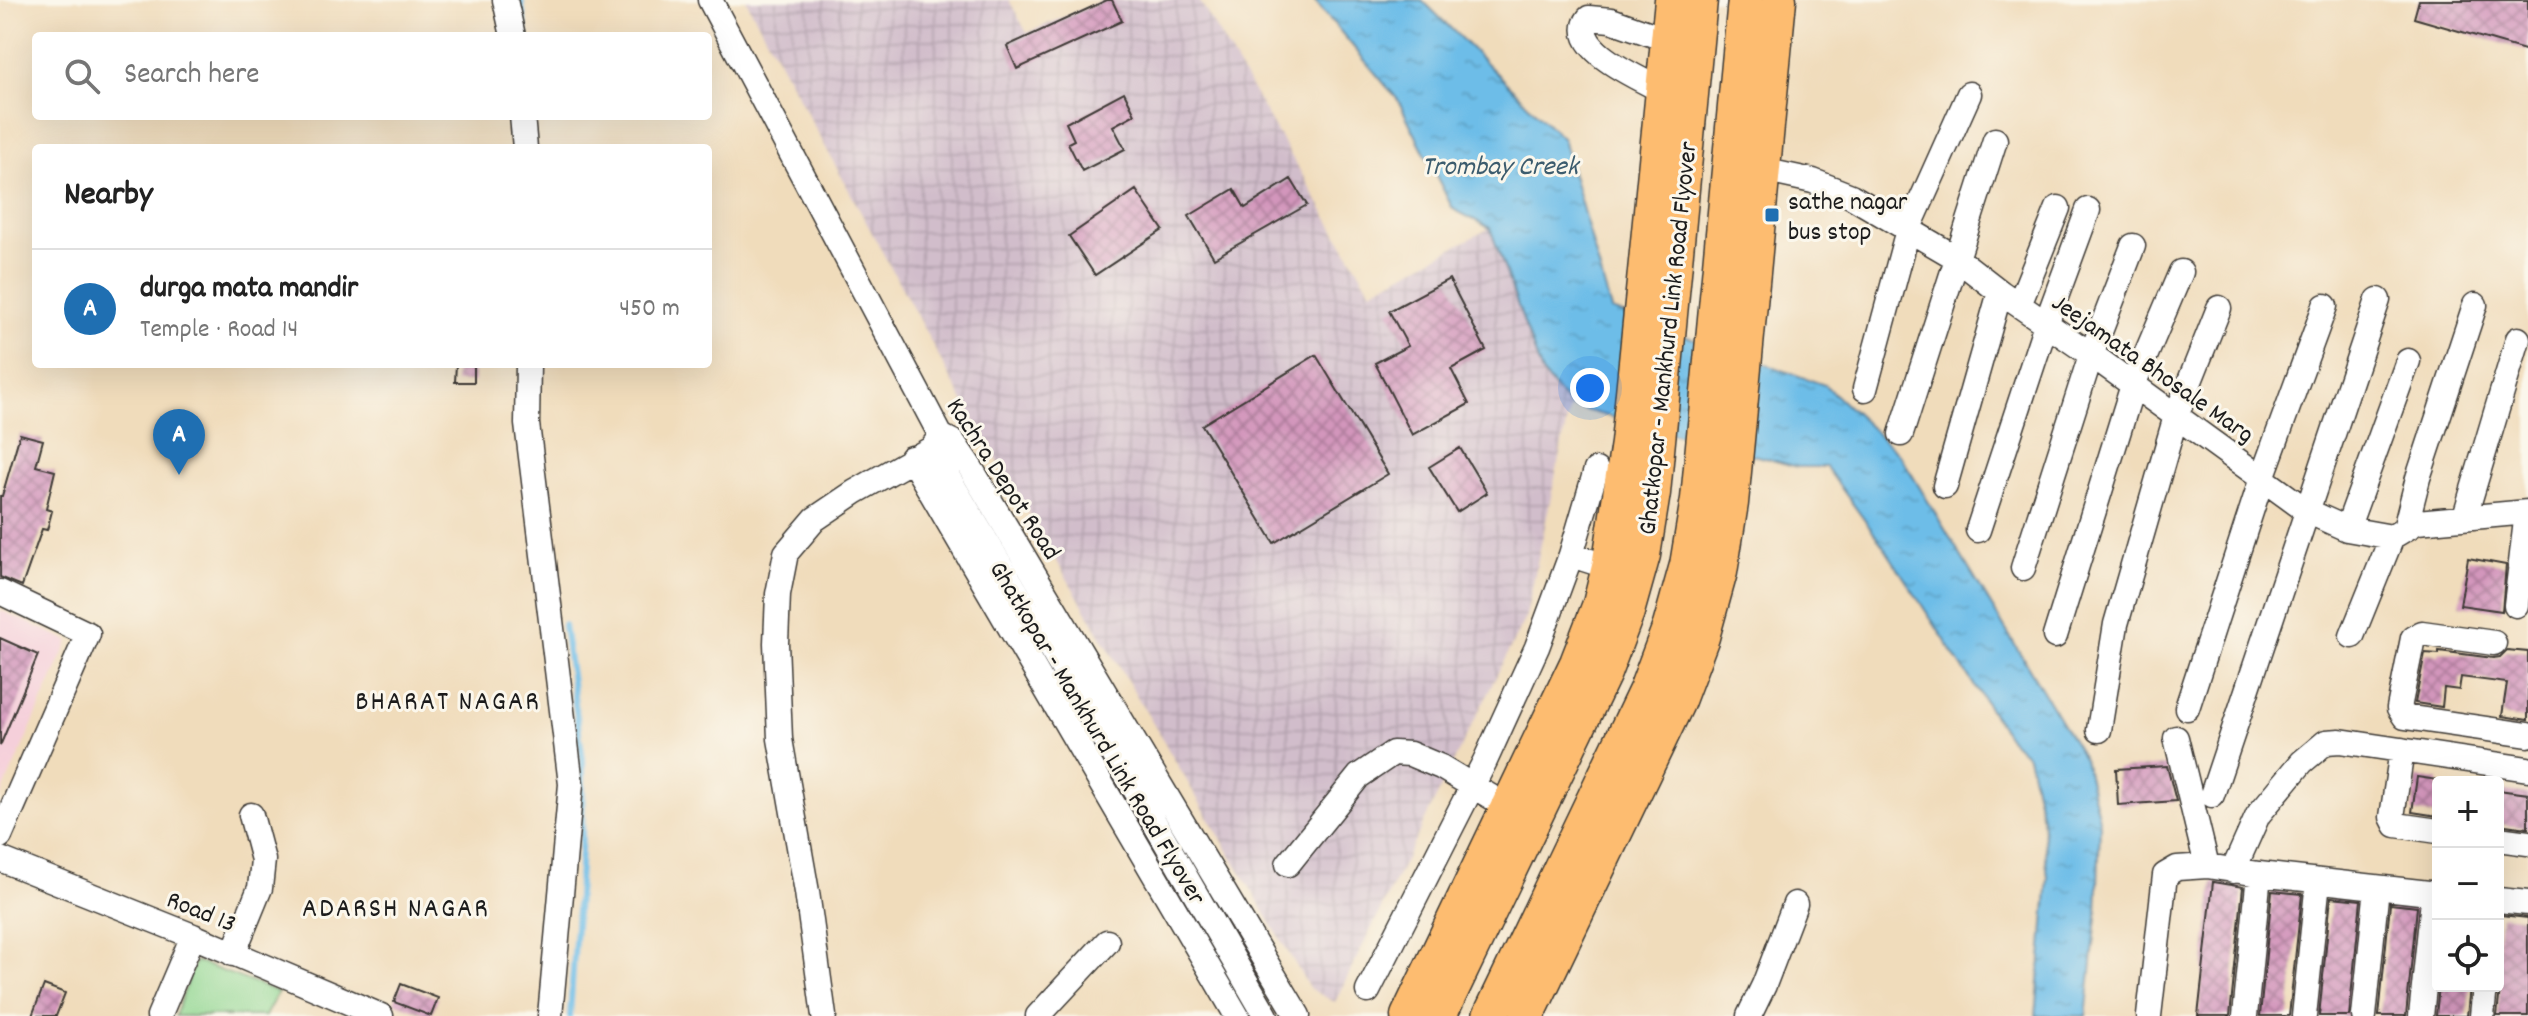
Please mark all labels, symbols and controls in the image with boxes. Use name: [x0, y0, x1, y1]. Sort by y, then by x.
search box: [32, 32, 712, 120]
icon: search: [60, 54, 104, 98]
text: Search here: [124, 55, 260, 98]
street label: Ghatkopar - Mankhurd Link Road Flyover: [1630, 140, 1709, 537]
water label: Trombay Creek: [1422, 149, 1581, 189]
text: Nearby: [64, 172, 153, 221]
place label: sathe nagar bus stop: [1788, 185, 1908, 252]
marker: sathe nagar bus stop: [1763, 206, 1781, 224]
text: durga mata mandir: [140, 269, 358, 312]
street label: Jeejamata Bhosale Marg: [2043, 286, 2261, 454]
text: A: [83, 291, 97, 328]
text: 450 m: [619, 291, 680, 328]
text: Temple · Road 14: [140, 312, 298, 349]
your location: [1570, 368, 1610, 408]
street label: Kachra Depot Road: [936, 391, 1068, 568]
pin: A: [153, 409, 205, 475]
street label: Ghatkopar - Mankhurd Link Road Flyover: [978, 555, 1214, 913]
district label: BHARAT NAGAR: [355, 684, 541, 724]
map controls: [2432, 776, 2504, 992]
button: +: [2432, 776, 2504, 848]
button: −: [2432, 848, 2504, 920]
street label: Road 13: [160, 883, 241, 944]
district label: ADARSH NAGAR: [302, 891, 490, 931]
button: locate: [2432, 920, 2504, 992]

